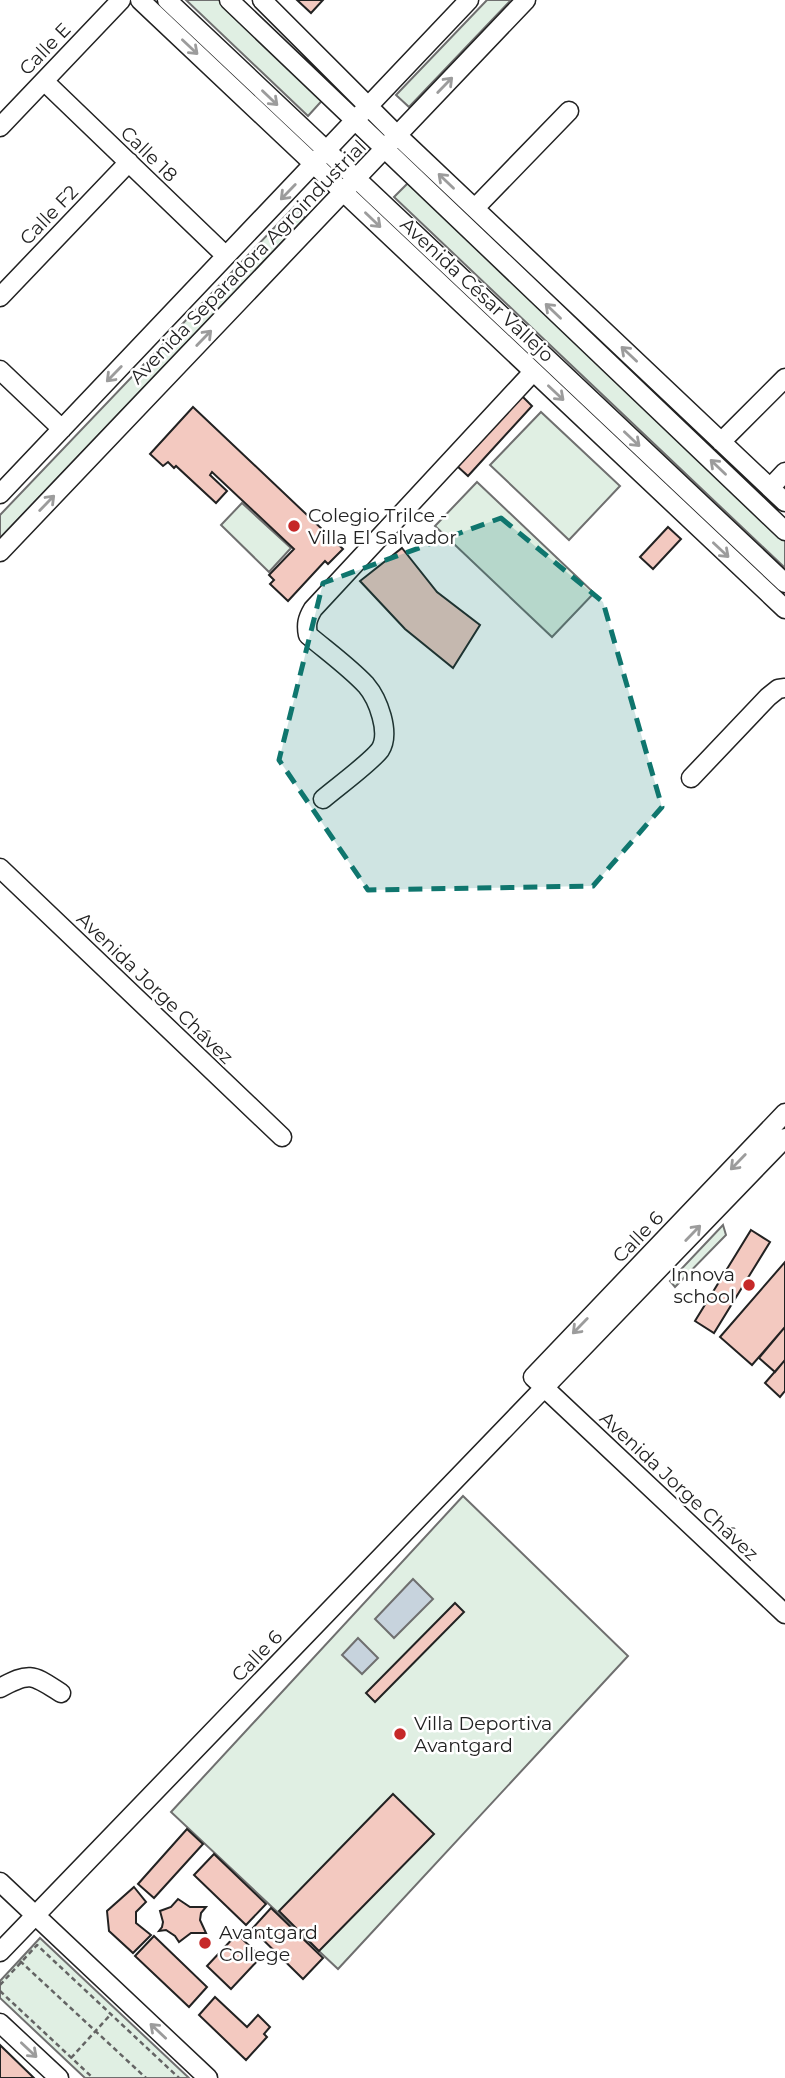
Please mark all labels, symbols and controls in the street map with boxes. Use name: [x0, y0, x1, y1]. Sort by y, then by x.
street label: Calle E: [15, 18, 75, 80]
one-way arrow: [181, 38, 198, 55]
one-way arrow: [436, 77, 453, 94]
one-way arrow: [261, 89, 278, 106]
street label: Calle 18: [116, 121, 182, 187]
street label: Avenida Separadora Agroindustrial: [125, 135, 371, 389]
one-way arrow: [438, 172, 455, 189]
street label: Calle F2: [15, 180, 83, 250]
one-way arrow: [280, 183, 297, 200]
one-way arrow: [364, 212, 382, 228]
street label: Avenida César Vallejo: [396, 213, 559, 367]
one-way arrow: [545, 302, 562, 319]
one-way arrow: [196, 329, 212, 347]
one-way arrow: [621, 346, 638, 363]
one-way arrow: [106, 365, 123, 382]
one-way arrow: [547, 385, 564, 402]
one-way arrow: [623, 430, 640, 447]
one-way arrow: [710, 459, 727, 476]
one-way arrow: [39, 495, 56, 512]
place label: Colegio Trilce - Villa El Salvador: [308, 504, 457, 549]
marker: Colegio Trilce - Villa El Salvador: [286, 518, 302, 534]
one-way arrow: [712, 541, 729, 558]
street label: Avenida Jorge Chávez: [72, 907, 238, 1069]
one-way arrow: [729, 1154, 746, 1171]
street label: Calle 6: [608, 1206, 668, 1268]
one-way arrow: [685, 1225, 702, 1242]
place label: Innova school: [671, 1263, 735, 1308]
marker: Innova school: [741, 1277, 757, 1293]
one-way arrow: [572, 1318, 589, 1335]
street label: Avenida Jorge Chávez: [595, 1407, 763, 1565]
street label: Calle 6: [227, 1625, 287, 1687]
place label: Villa Deportiva Avantgard: [414, 1712, 552, 1757]
marker: Villa Deportiva Avantgard: [392, 1726, 408, 1742]
place label: Avantgard College: [219, 1921, 318, 1966]
marker: Avantgard College: [197, 1935, 213, 1951]
one-way arrow: [150, 2023, 167, 2040]
one-way arrow: [21, 2042, 38, 2059]

